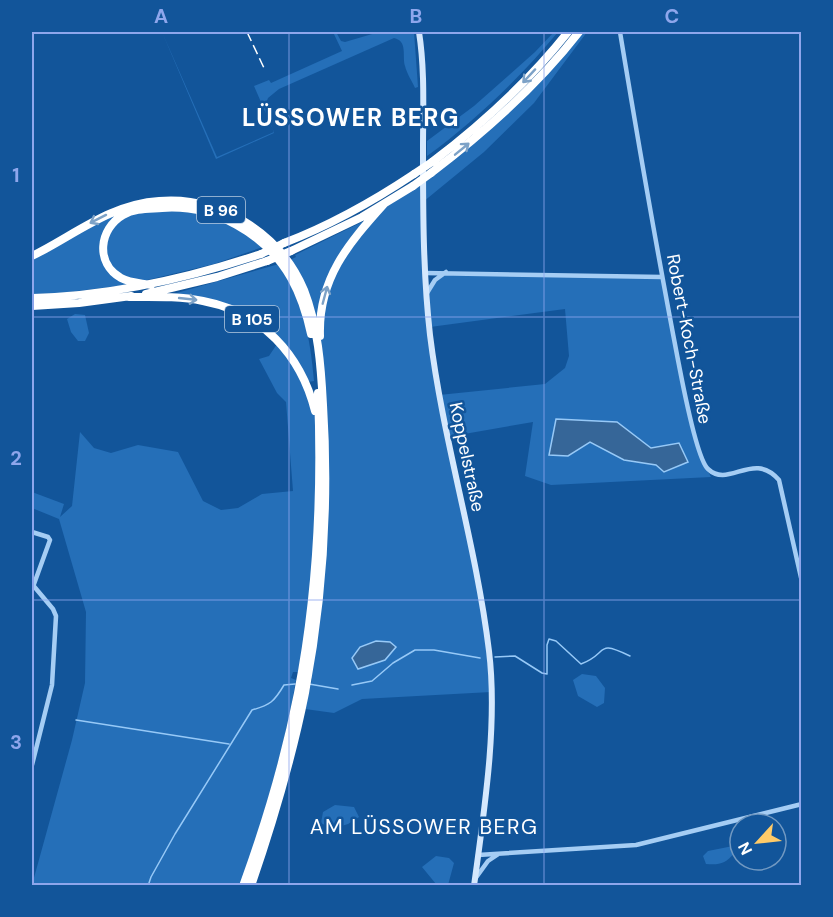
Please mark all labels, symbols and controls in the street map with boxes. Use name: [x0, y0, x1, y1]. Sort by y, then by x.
text: A: [154, 3, 168, 29]
text: B: [410, 3, 422, 29]
text: C: [665, 3, 679, 29]
one-way arrow: [522, 68, 536, 83]
district label: LÜSSOWER BERG: [242, 102, 460, 133]
one-way arrow: [454, 142, 470, 155]
text: 1: [12, 162, 20, 188]
road number: B 96: [197, 197, 245, 223]
one-way arrow: [90, 214, 108, 225]
street label: Robert-Koch-Straße: [661, 252, 717, 426]
one-way arrow: [320, 286, 331, 305]
one-way arrow: [177, 294, 197, 305]
road number: B 105: [225, 306, 279, 332]
street label: Koppelstraße: [444, 400, 490, 514]
text: 2: [10, 445, 22, 471]
text: 3: [10, 729, 22, 755]
north arrow: [728, 812, 788, 872]
district label: AM LÜSSOWER BERG: [310, 813, 538, 841]
text: N: [733, 839, 757, 859]

